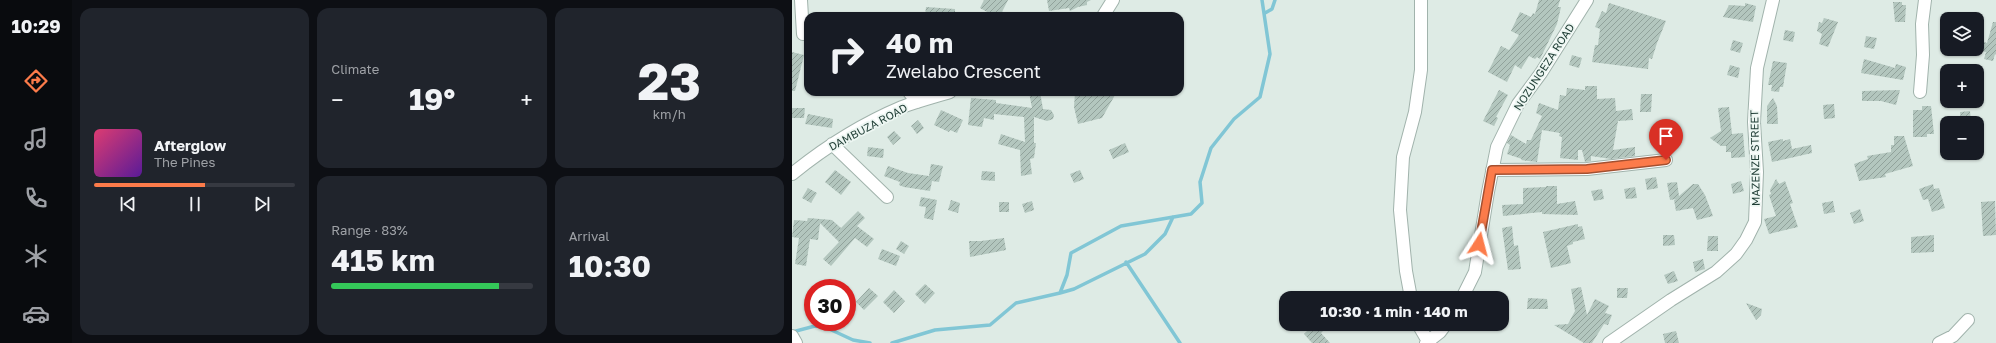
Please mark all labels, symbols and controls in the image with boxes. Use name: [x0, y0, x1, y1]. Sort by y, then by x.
map controls: [1940, 12, 1984, 160]
button: layers: [1940, 12, 1984, 56]
text: 10:29: [11, 15, 61, 37]
street label: NOZUNGEZA ROAD: [1511, 21, 1577, 113]
text: 40 m: [886, 26, 953, 59]
icon: right: [820, 28, 872, 80]
text: 23: [638, 49, 701, 111]
text: Zwelabo Crescent: [886, 60, 1041, 82]
text: Climate: [331, 61, 379, 77]
button: +: [1940, 64, 1984, 108]
icon: directions: [22, 67, 50, 95]
text: 19°: [409, 81, 455, 117]
text: −: [331, 86, 343, 113]
text: +: [521, 86, 533, 113]
street label: DAMBUZA ROAD: [826, 100, 909, 153]
text: km/h: [653, 106, 686, 122]
street label: MAZENZE STREET: [1747, 110, 1762, 206]
button: −: [1940, 116, 1984, 160]
pin: [1649, 119, 1683, 160]
icon: music: [22, 125, 50, 153]
icon: arrive: [1655, 125, 1677, 147]
text: Afterglow: [154, 136, 226, 154]
text: The Pines: [154, 154, 215, 170]
icon: phone: [22, 184, 50, 212]
icon: previous: [117, 193, 139, 215]
icon: pause: [184, 193, 206, 215]
icon: next: [251, 193, 273, 215]
text: Range · 83%: [331, 222, 408, 238]
position arrow: [1458, 223, 1500, 265]
text: Arrival: [569, 228, 609, 244]
icon: climate: [22, 242, 50, 270]
text: 415 km: [331, 242, 435, 278]
text: 10:30: [569, 248, 651, 284]
speed limit sign: 30: [804, 279, 856, 331]
icon: car: [22, 300, 50, 328]
text: 10:30 · 1 min · 140 m: [1320, 302, 1468, 320]

